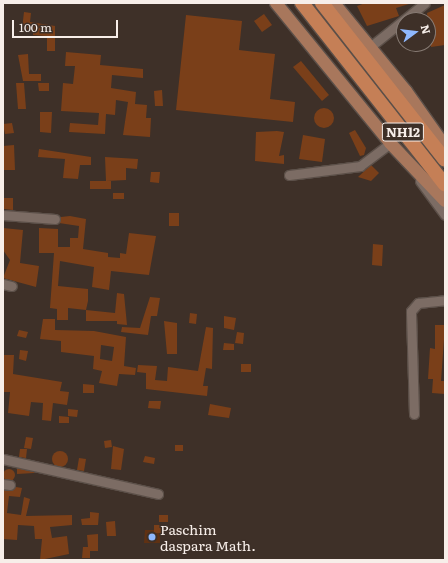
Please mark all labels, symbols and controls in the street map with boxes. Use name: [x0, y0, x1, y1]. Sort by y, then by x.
scale bar: [14, 12, 120, 38]
north arrow: [396, 12, 436, 52]
text: 100 m: [19, 18, 52, 36]
text: N: [418, 23, 436, 36]
road number: NH12: [381, 121, 425, 143]
place label: Paschim daspara Math.: [160, 521, 256, 554]
marker: Paschim daspara Math.: [147, 532, 157, 542]

